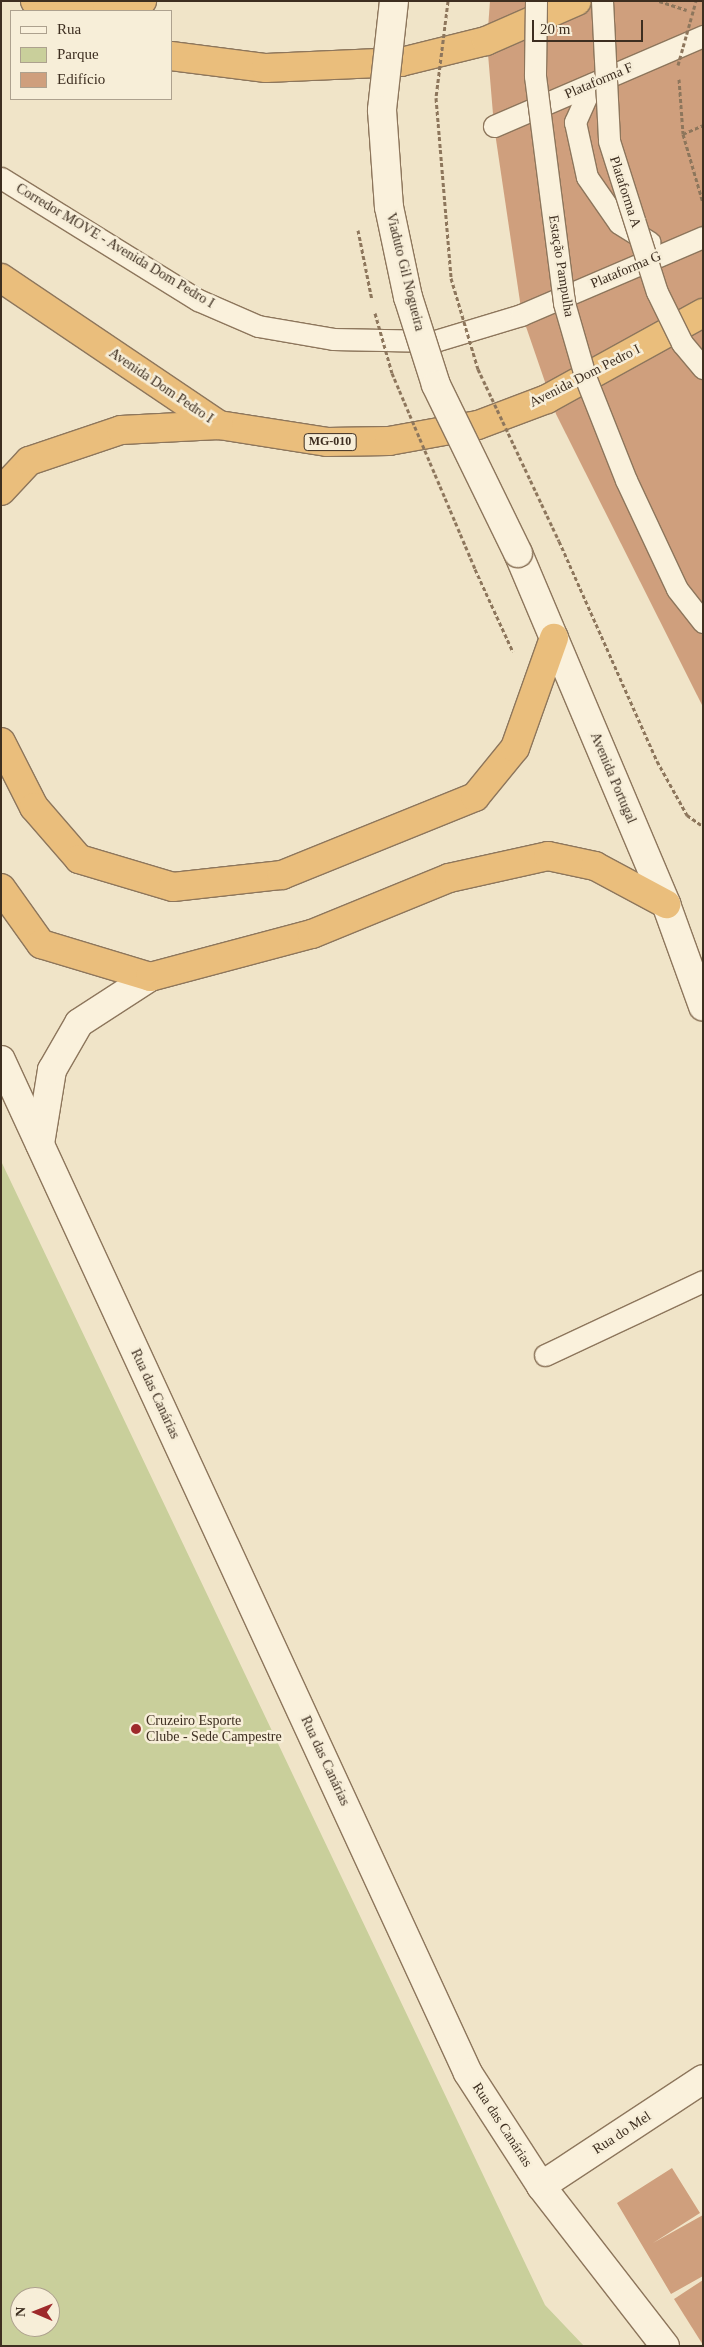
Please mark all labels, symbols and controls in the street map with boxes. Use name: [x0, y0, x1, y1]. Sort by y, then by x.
legend: [10, 10, 172, 100]
scale bar: [534, 10, 645, 42]
text: Rua: [57, 21, 81, 37]
text: 20 m: [540, 21, 570, 37]
text: Parque: [57, 46, 99, 62]
street label: Plataforma F: [562, 59, 636, 103]
text: Edifício: [57, 71, 105, 87]
street label: Plataforma A: [605, 154, 645, 230]
street label: Corredor MOVE - Avenida Dom Pedro I: [12, 180, 218, 312]
street label: Viaduto Gil Nogueira: [382, 211, 428, 333]
street label: Estação Pampulha: [545, 214, 577, 318]
street label: Plataforma G: [588, 248, 664, 292]
street label: Avenida Dom Pedro I: [527, 341, 643, 411]
street label: Avenida Dom Pedro I: [106, 345, 216, 427]
road number: MG-010: [302, 432, 358, 452]
street label: Avenida Portugal: [586, 730, 640, 826]
street label: Rua das Canárias: [127, 1346, 183, 1442]
place label: Cruzeiro Esporte Clube - Sede Campestre: [146, 1713, 282, 1745]
street label: Rua das Canárias: [297, 1713, 353, 1809]
marker: Cruzeiro Esporte Clube - Sede Campestre: [130, 1723, 142, 1735]
street label: Rua das Canárias: [468, 2080, 536, 2170]
street label: Rua do Mel: [590, 2108, 654, 2158]
north arrow: [10, 2287, 60, 2337]
text: N: [13, 2307, 28, 2317]

